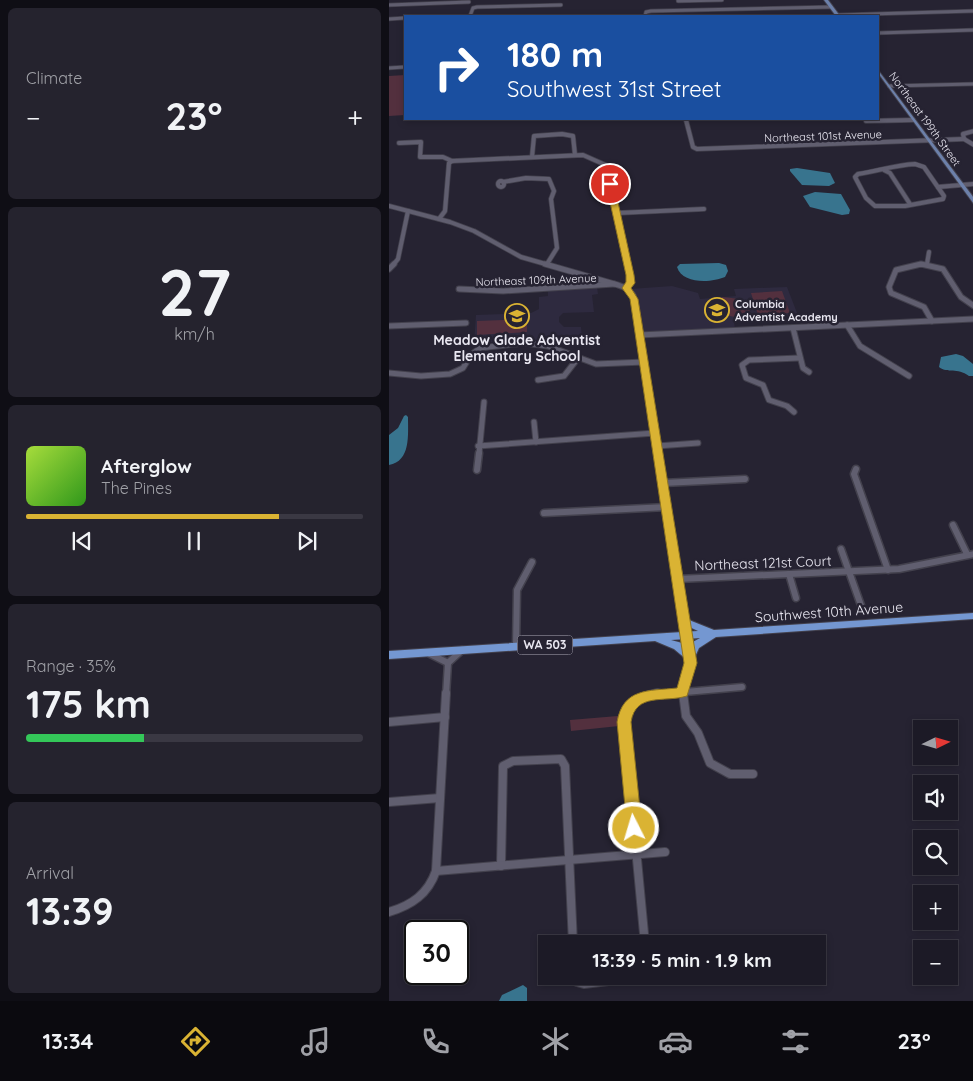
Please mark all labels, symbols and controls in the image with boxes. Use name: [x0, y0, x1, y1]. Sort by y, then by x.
text: 180 m: [507, 32, 603, 76]
icon: right: [424, 35, 489, 100]
text: Climate: [26, 68, 82, 88]
street label: Northeast 199th Street: [886, 69, 964, 169]
text: Southwest 31st Street: [507, 75, 721, 103]
text: 23°: [165, 92, 222, 140]
text: −: [26, 100, 41, 135]
text: +: [347, 100, 363, 135]
street label: Northeast 101st Avenue: [764, 127, 882, 145]
pin: [589, 163, 631, 205]
icon: arrive: [596, 170, 624, 198]
text: 27: [158, 251, 231, 332]
street label: Northeast 109th Avenue: [475, 271, 597, 289]
school or university icon: Columbia Adventist Academy: [704, 297, 730, 323]
place label: Columbia Adventist Academy: [735, 297, 838, 324]
school or university icon: Meadow Glade Adventist Elementary School: [504, 303, 530, 329]
text: km/h: [174, 324, 215, 344]
place label: Meadow Glade Adventist Elementary School: [433, 331, 601, 365]
text: Afterglow: [101, 454, 192, 478]
text: The Pines: [101, 478, 172, 498]
icon: previous: [68, 527, 96, 555]
icon: pause: [180, 527, 208, 555]
icon: next: [293, 527, 321, 555]
street label: Northeast 121st Court: [694, 552, 832, 574]
street label: Southwest 10th Avenue: [754, 598, 904, 626]
road number: WA 503: [517, 636, 573, 654]
text: Range · 35%: [26, 656, 116, 676]
text: 175 km: [26, 680, 151, 728]
north arrow: [913, 720, 958, 765]
map controls: [913, 720, 958, 985]
button: sound: [913, 775, 958, 820]
position arrow: [607, 801, 659, 853]
button: search: [913, 830, 958, 875]
text: Arrival: [26, 863, 74, 883]
button: +: [913, 885, 958, 930]
text: 13:39: [26, 887, 114, 935]
speed limit sign: 30: [404, 920, 469, 985]
button: −: [913, 940, 958, 985]
text: 13:39 · 5 min · 1.9 km: [592, 948, 772, 972]
icon: directions: [178, 1024, 213, 1059]
icon: music: [298, 1024, 333, 1059]
icon: phone: [418, 1024, 453, 1059]
icon: climate: [538, 1024, 573, 1059]
icon: car: [658, 1024, 693, 1059]
icon: filters: [778, 1024, 813, 1059]
text: 13:34: [42, 1027, 94, 1055]
text: 23°: [898, 1027, 931, 1055]

